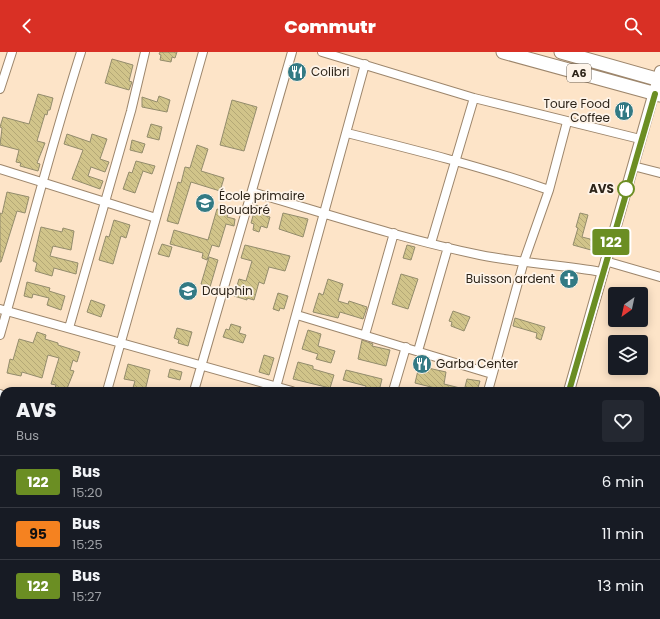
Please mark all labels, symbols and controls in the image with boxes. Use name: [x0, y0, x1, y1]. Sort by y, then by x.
text: Commutr: [284, 14, 376, 39]
icon: back: [16, 15, 38, 37]
icon: search: [622, 15, 644, 37]
restaurant icon: Colibri: [286, 61, 308, 83]
place label: Colibri: [311, 63, 349, 80]
road number: A6: [567, 64, 591, 82]
place label: Toure Food Coffee: [544, 95, 610, 126]
restaurant icon: Toure Food Coffee: [613, 100, 635, 122]
place label: AVS: [589, 180, 614, 197]
marker: AVS: [617, 180, 635, 198]
place label: École primaire Bouabré: [219, 187, 305, 218]
school or university icon: École primaire Bouabré: [194, 192, 216, 214]
line badge: 122: [588, 229, 634, 255]
text: 122: [600, 232, 622, 252]
church icon: Buisson ardent: [558, 268, 580, 290]
place label: Buisson ardent: [466, 270, 555, 287]
school or university icon: Dauphin: [177, 280, 199, 302]
place label: Dauphin: [202, 282, 253, 299]
north arrow: [608, 287, 648, 327]
map controls: [608, 287, 648, 375]
button: layers: [608, 335, 648, 375]
restaurant icon: Garba Center: [411, 353, 433, 375]
place label: Garba Center: [436, 355, 519, 372]
text: AVS: [16, 397, 56, 424]
button: heart: [602, 400, 644, 442]
text: Bus: [16, 426, 39, 445]
text: Bus: [72, 461, 100, 482]
text: 6 min: [602, 471, 644, 492]
text: 122: [27, 472, 49, 492]
text: 15:20: [72, 483, 103, 502]
text: Bus: [72, 513, 100, 534]
text: 11 min: [602, 523, 644, 544]
text: 95: [29, 524, 47, 544]
text: 15:25: [72, 535, 103, 554]
text: Bus: [72, 565, 100, 586]
text: 13 min: [598, 575, 644, 596]
text: 122: [27, 576, 49, 596]
text: 15:27: [72, 587, 102, 606]

